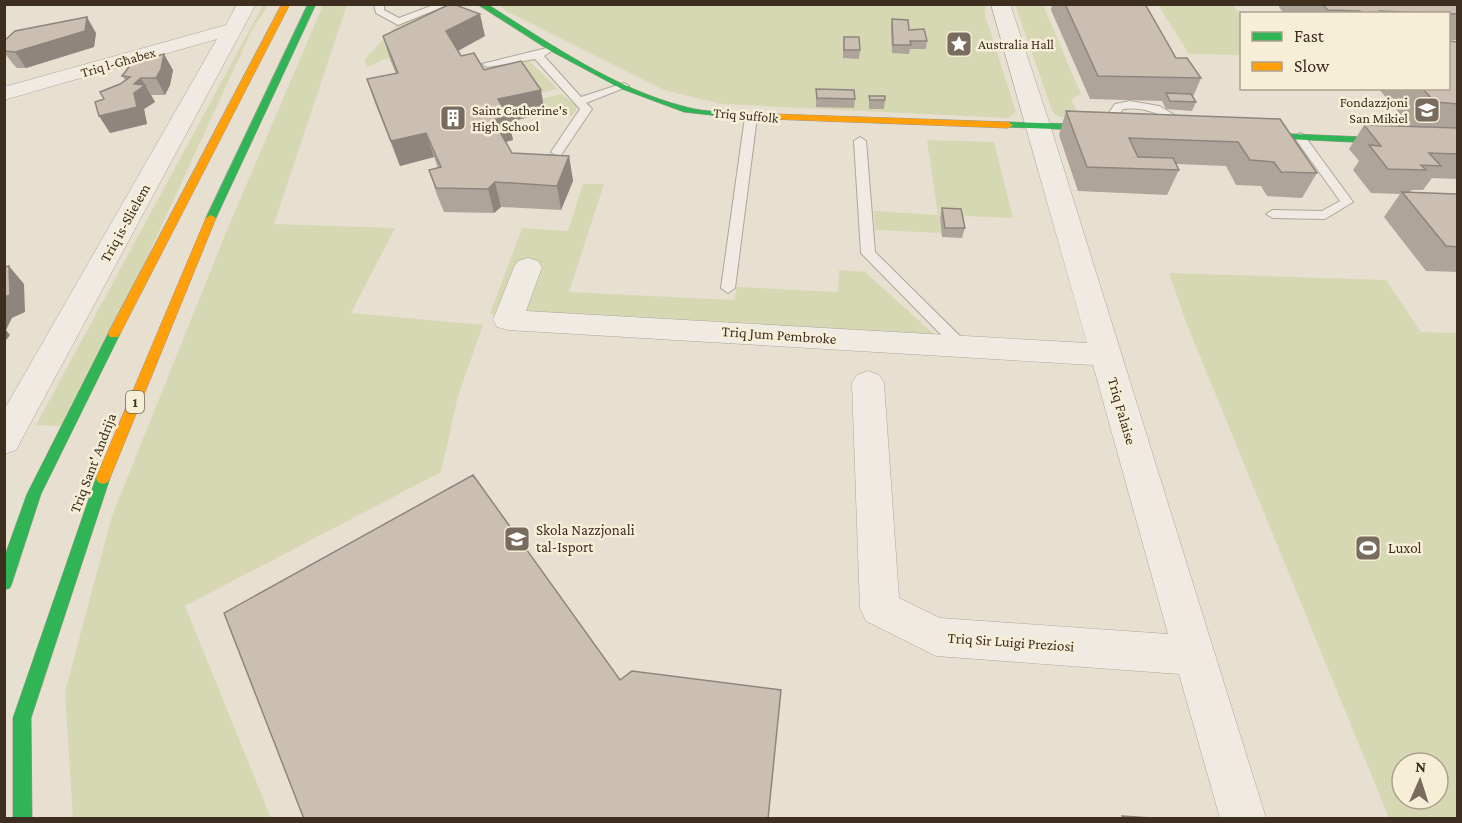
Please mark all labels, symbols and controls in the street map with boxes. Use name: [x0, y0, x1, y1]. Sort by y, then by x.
legend: [1240, 12, 1450, 90]
text: Fast: [1294, 26, 1325, 46]
place icon: Australia Hall: [944, 29, 974, 59]
place label: Australia Hall: [978, 36, 1054, 52]
street label: Triq l-Għabex: [79, 44, 158, 80]
text: Slow: [1294, 56, 1330, 76]
place label: Fondazzjoni San Mikiel: [1340, 94, 1408, 126]
school or university icon: Fondazzjoni San Mikiel: [1412, 95, 1442, 125]
place label: Saint Catherine's High School: [472, 102, 567, 134]
building icon: Saint Catherine's High School: [438, 103, 468, 133]
street label: Triq Suffolk: [713, 104, 780, 126]
street label: Triq is-Slielem: [97, 181, 154, 266]
street label: Triq Jum Pembroke: [721, 323, 837, 348]
street label: Triq Falaise: [1104, 376, 1139, 447]
road number: 1: [126, 391, 144, 413]
street label: Triq Sant' Andrija: [67, 411, 120, 515]
place label: Skola Nazzjonali tal-Isport: [536, 522, 635, 556]
school or university icon: Skola Nazzjonali tal-Isport: [502, 524, 532, 554]
sports icon: Luxol: [1353, 533, 1383, 563]
place label: Luxol: [1388, 540, 1422, 556]
street label: Triq Sir Luigi Preziosi: [947, 630, 1075, 655]
north arrow: [1390, 751, 1450, 811]
text: N: [1415, 758, 1427, 775]

